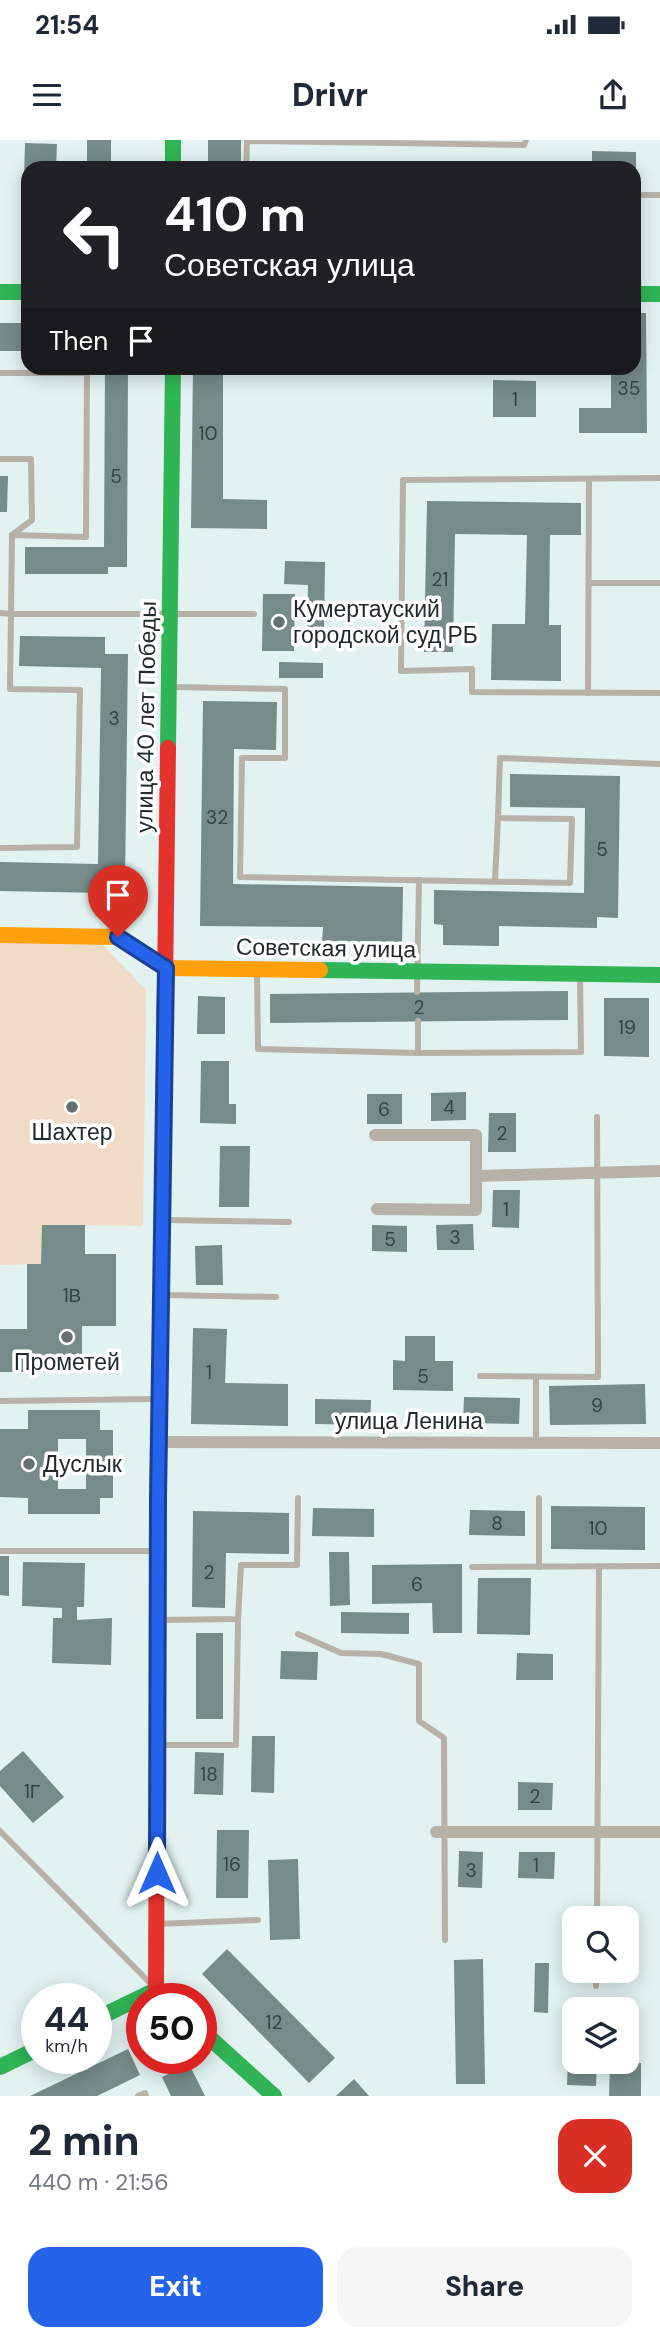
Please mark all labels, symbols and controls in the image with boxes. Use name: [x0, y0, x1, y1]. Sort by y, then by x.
text: 21:54: [35, 8, 99, 42]
text: Drivr: [292, 74, 368, 116]
icon: menu: [28, 76, 66, 114]
icon: share: [594, 76, 632, 114]
text: 410 m: [164, 182, 306, 246]
icon: left: [49, 189, 140, 280]
text: Советская улица: [164, 244, 415, 286]
icon: arrive: [122, 322, 160, 360]
text: Then: [49, 324, 108, 358]
house number: 35: [618, 376, 640, 401]
house number: 1: [512, 387, 518, 412]
house number: 10: [199, 421, 217, 446]
house number: 5: [110, 464, 122, 489]
house number: 21: [432, 567, 448, 592]
place label: Кумертауский городской суд РБ: [293, 594, 478, 650]
street label: улица 40 лет Победы: [129, 601, 163, 833]
marker: Кумертауский городской суд РБ: [271, 614, 287, 630]
house number: 3: [108, 706, 120, 731]
house number: 32: [206, 805, 228, 830]
house number: 5: [596, 837, 608, 862]
pin: [88, 865, 148, 937]
icon: arrive: [99, 876, 137, 914]
street label: Советская улица: [236, 931, 417, 965]
house number: 2: [414, 995, 425, 1020]
house number: 19: [618, 1015, 636, 1040]
house number: 4: [443, 1095, 455, 1120]
house number: 6: [378, 1097, 390, 1122]
marker: Шахтер: [64, 1099, 80, 1115]
place label: Шахтер: [32, 1117, 112, 1147]
house number: 2: [497, 1121, 508, 1146]
house number: 1: [503, 1197, 509, 1222]
house number: 3: [449, 1225, 461, 1250]
house number: 5: [384, 1227, 396, 1252]
house number: 1В: [63, 1283, 81, 1308]
marker: Прометей: [59, 1329, 75, 1345]
place label: Прометей: [14, 1347, 120, 1377]
house number: 1: [206, 1360, 212, 1385]
house number: 5: [417, 1364, 429, 1389]
house number: 9: [591, 1393, 603, 1418]
street label: улица Ленина: [335, 1406, 483, 1436]
place label: Дуслык: [43, 1449, 123, 1479]
marker: Дуслык: [21, 1456, 37, 1472]
house number: 8: [491, 1511, 503, 1536]
house number: 10: [589, 1516, 607, 1541]
house number: 2: [204, 1560, 215, 1585]
house number: 6: [411, 1572, 423, 1597]
house number: 18: [200, 1762, 218, 1787]
house number: 1Г: [24, 1779, 40, 1804]
house number: 2: [530, 1784, 541, 1809]
position arrow: [120, 1836, 194, 1910]
house number: 16: [223, 1852, 241, 1877]
house number: 1: [533, 1853, 539, 1878]
house number: 3: [465, 1858, 477, 1883]
map controls: [562, 1906, 639, 2074]
button: search: [562, 1906, 639, 1983]
speed limit sign: 50: [126, 1983, 217, 2074]
text: 44: [44, 1996, 89, 2042]
button: layers: [562, 1997, 639, 2074]
house number: 12: [266, 2010, 282, 2035]
text: km/h: [45, 2034, 88, 2058]
text: 2 min: [28, 2113, 139, 2168]
button: close: [558, 2119, 632, 2193]
text: 440 m · 21:56: [28, 2167, 169, 2197]
button: Exit: [28, 2247, 323, 2327]
button: Share: [337, 2247, 632, 2327]

